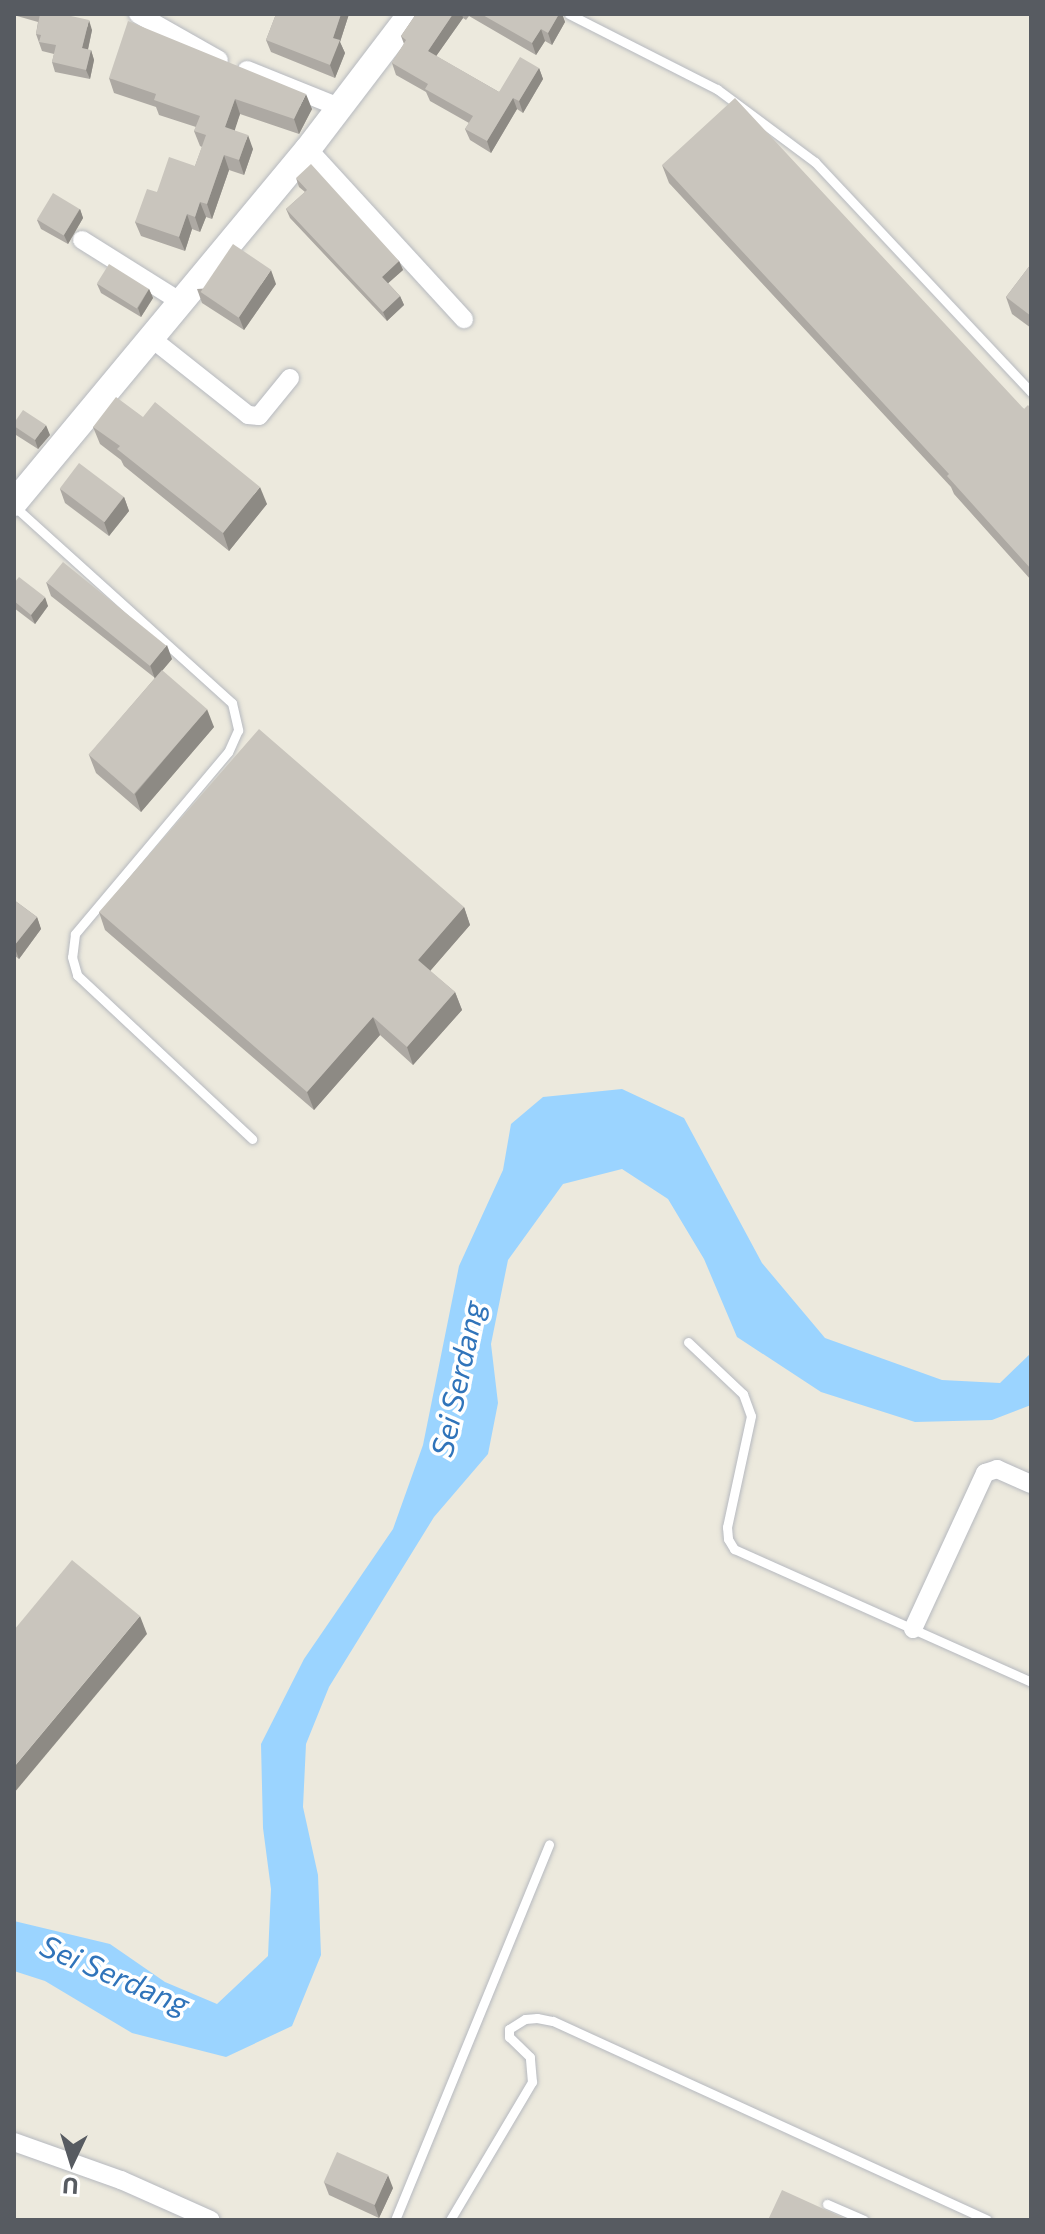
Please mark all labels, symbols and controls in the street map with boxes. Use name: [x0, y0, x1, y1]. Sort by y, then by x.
water label: Sei Serdang: [423, 1298, 491, 1460]
water label: Sei Serdang: [35, 1927, 195, 2021]
north arrow: [32, 2122, 112, 2202]
text: U: [61, 2172, 79, 2200]

